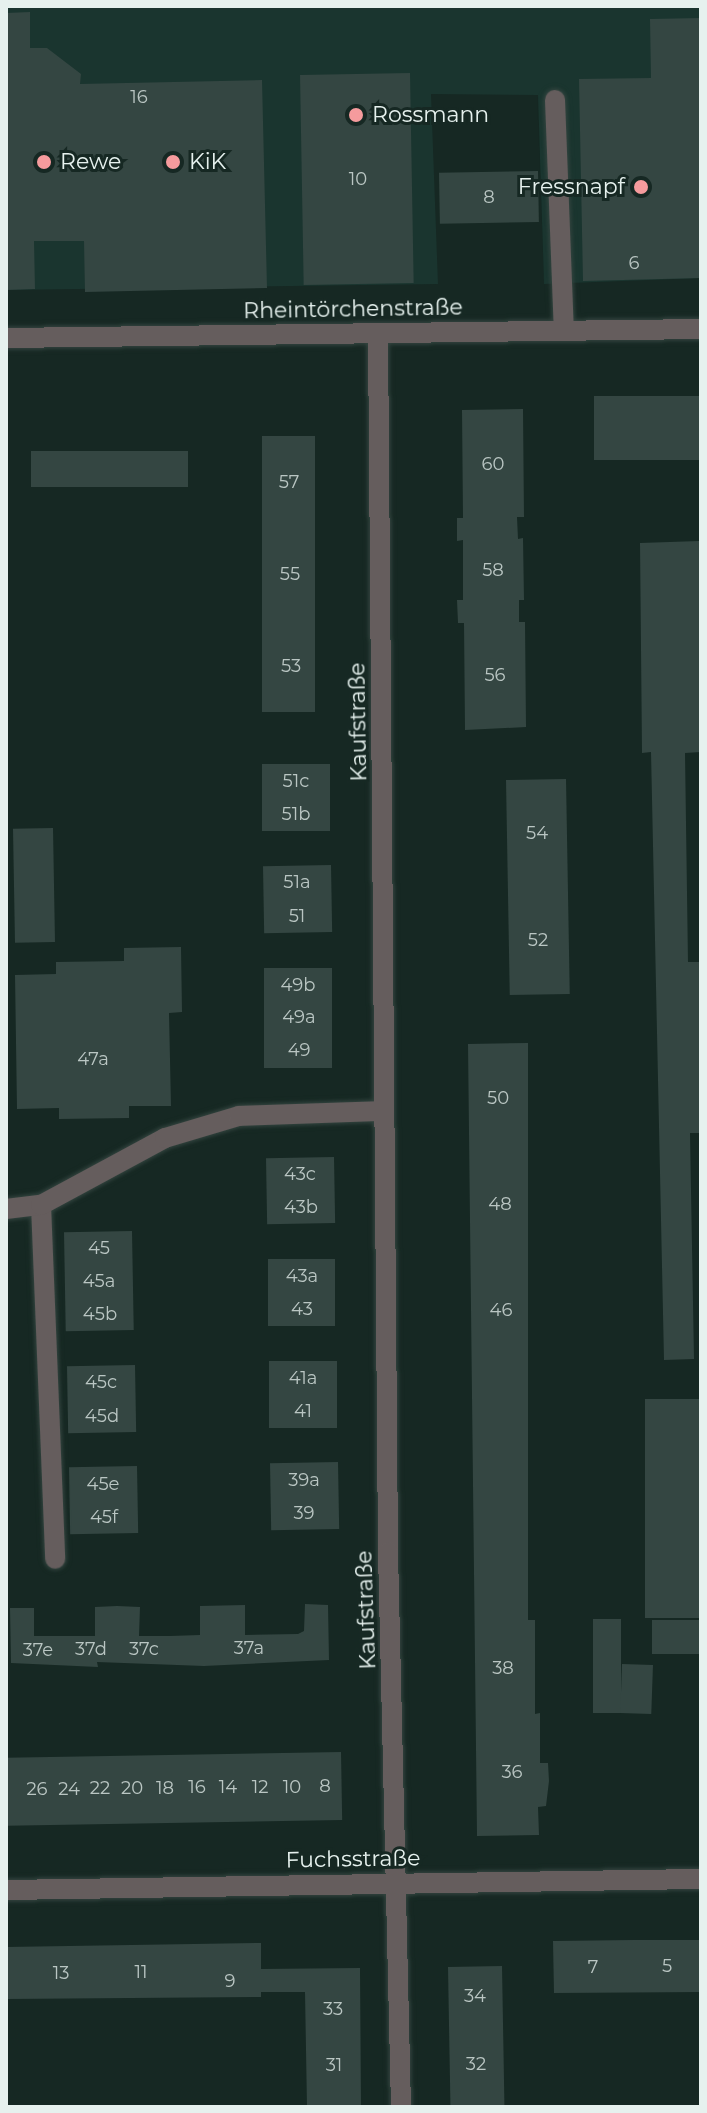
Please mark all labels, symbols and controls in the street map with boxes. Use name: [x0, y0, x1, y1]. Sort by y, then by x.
house number: 16: [130, 86, 148, 108]
place label: Rossmann: [372, 102, 489, 128]
marker: Rossmann: [347, 106, 365, 124]
place label: Rewe: [60, 149, 121, 175]
place label: KiK: [189, 149, 226, 175]
marker: Rewe: [35, 153, 53, 171]
marker: KiK: [164, 153, 182, 171]
house number: 10: [349, 168, 367, 190]
place label: Fressnapf: [518, 174, 625, 200]
marker: Fressnapf: [632, 178, 650, 196]
house number: 8: [483, 186, 495, 208]
house number: 6: [629, 252, 639, 274]
street label: Rheintörchenstraße: [243, 294, 463, 324]
house number: 60: [482, 453, 504, 475]
house number: 57: [279, 471, 299, 493]
house number: 58: [482, 559, 504, 581]
house number: 55: [280, 563, 300, 585]
house number: 53: [281, 655, 301, 677]
street label: Kaufstraße: [344, 662, 372, 782]
house number: 56: [484, 664, 506, 686]
house number: 51c: [283, 770, 309, 792]
house number: 51b: [282, 803, 310, 825]
house number: 54: [526, 822, 548, 844]
house number: 51a: [283, 871, 311, 893]
house number: 51: [289, 905, 305, 927]
house number: 52: [528, 929, 548, 951]
house number: 49b: [281, 974, 315, 996]
house number: 49a: [282, 1006, 316, 1028]
house number: 49: [288, 1039, 310, 1061]
house number: 47a: [77, 1048, 109, 1070]
house number: 50: [487, 1087, 509, 1109]
house number: 43c: [284, 1163, 316, 1185]
house number: 48: [488, 1193, 512, 1215]
house number: 43b: [284, 1196, 318, 1218]
house number: 45: [88, 1237, 110, 1259]
house number: 43a: [286, 1265, 318, 1287]
house number: 45a: [83, 1270, 115, 1292]
house number: 43: [291, 1298, 313, 1320]
house number: 46: [490, 1299, 512, 1321]
house number: 45b: [83, 1303, 117, 1325]
house number: 41a: [289, 1367, 317, 1389]
house number: 45c: [85, 1371, 117, 1393]
house number: 41: [294, 1400, 312, 1422]
house number: 45d: [85, 1405, 119, 1427]
house number: 39a: [288, 1469, 320, 1491]
house number: 45e: [87, 1473, 119, 1495]
house number: 39: [293, 1502, 315, 1524]
house number: 45f: [90, 1506, 118, 1528]
street label: Kaufstraße: [351, 1550, 381, 1670]
house number: 37a: [234, 1637, 264, 1659]
house number: 37d: [75, 1638, 107, 1660]
house number: 37c: [129, 1638, 159, 1660]
house number: 37e: [23, 1639, 53, 1661]
house number: 38: [492, 1657, 514, 1679]
house number: 36: [501, 1761, 523, 1783]
house number: 8: [319, 1775, 331, 1797]
house number: 16: [188, 1776, 206, 1798]
house number: 14: [219, 1776, 237, 1798]
house number: 12: [252, 1776, 268, 1798]
house number: 10: [283, 1776, 301, 1798]
house number: 22: [90, 1777, 110, 1799]
house number: 20: [121, 1777, 143, 1799]
house number: 18: [156, 1777, 174, 1799]
house number: 26: [26, 1778, 48, 1800]
house number: 24: [58, 1778, 80, 1800]
street label: Fuchsstraße: [285, 1845, 421, 1873]
house number: 5: [662, 1955, 672, 1977]
house number: 7: [588, 1956, 598, 1978]
house number: 11: [135, 1961, 147, 1983]
house number: 13: [53, 1962, 69, 1984]
house number: 9: [225, 1970, 235, 1992]
house number: 34: [464, 1985, 486, 2007]
house number: 33: [323, 1998, 343, 2020]
house number: 32: [466, 2053, 486, 2075]
house number: 31: [326, 2054, 342, 2076]

